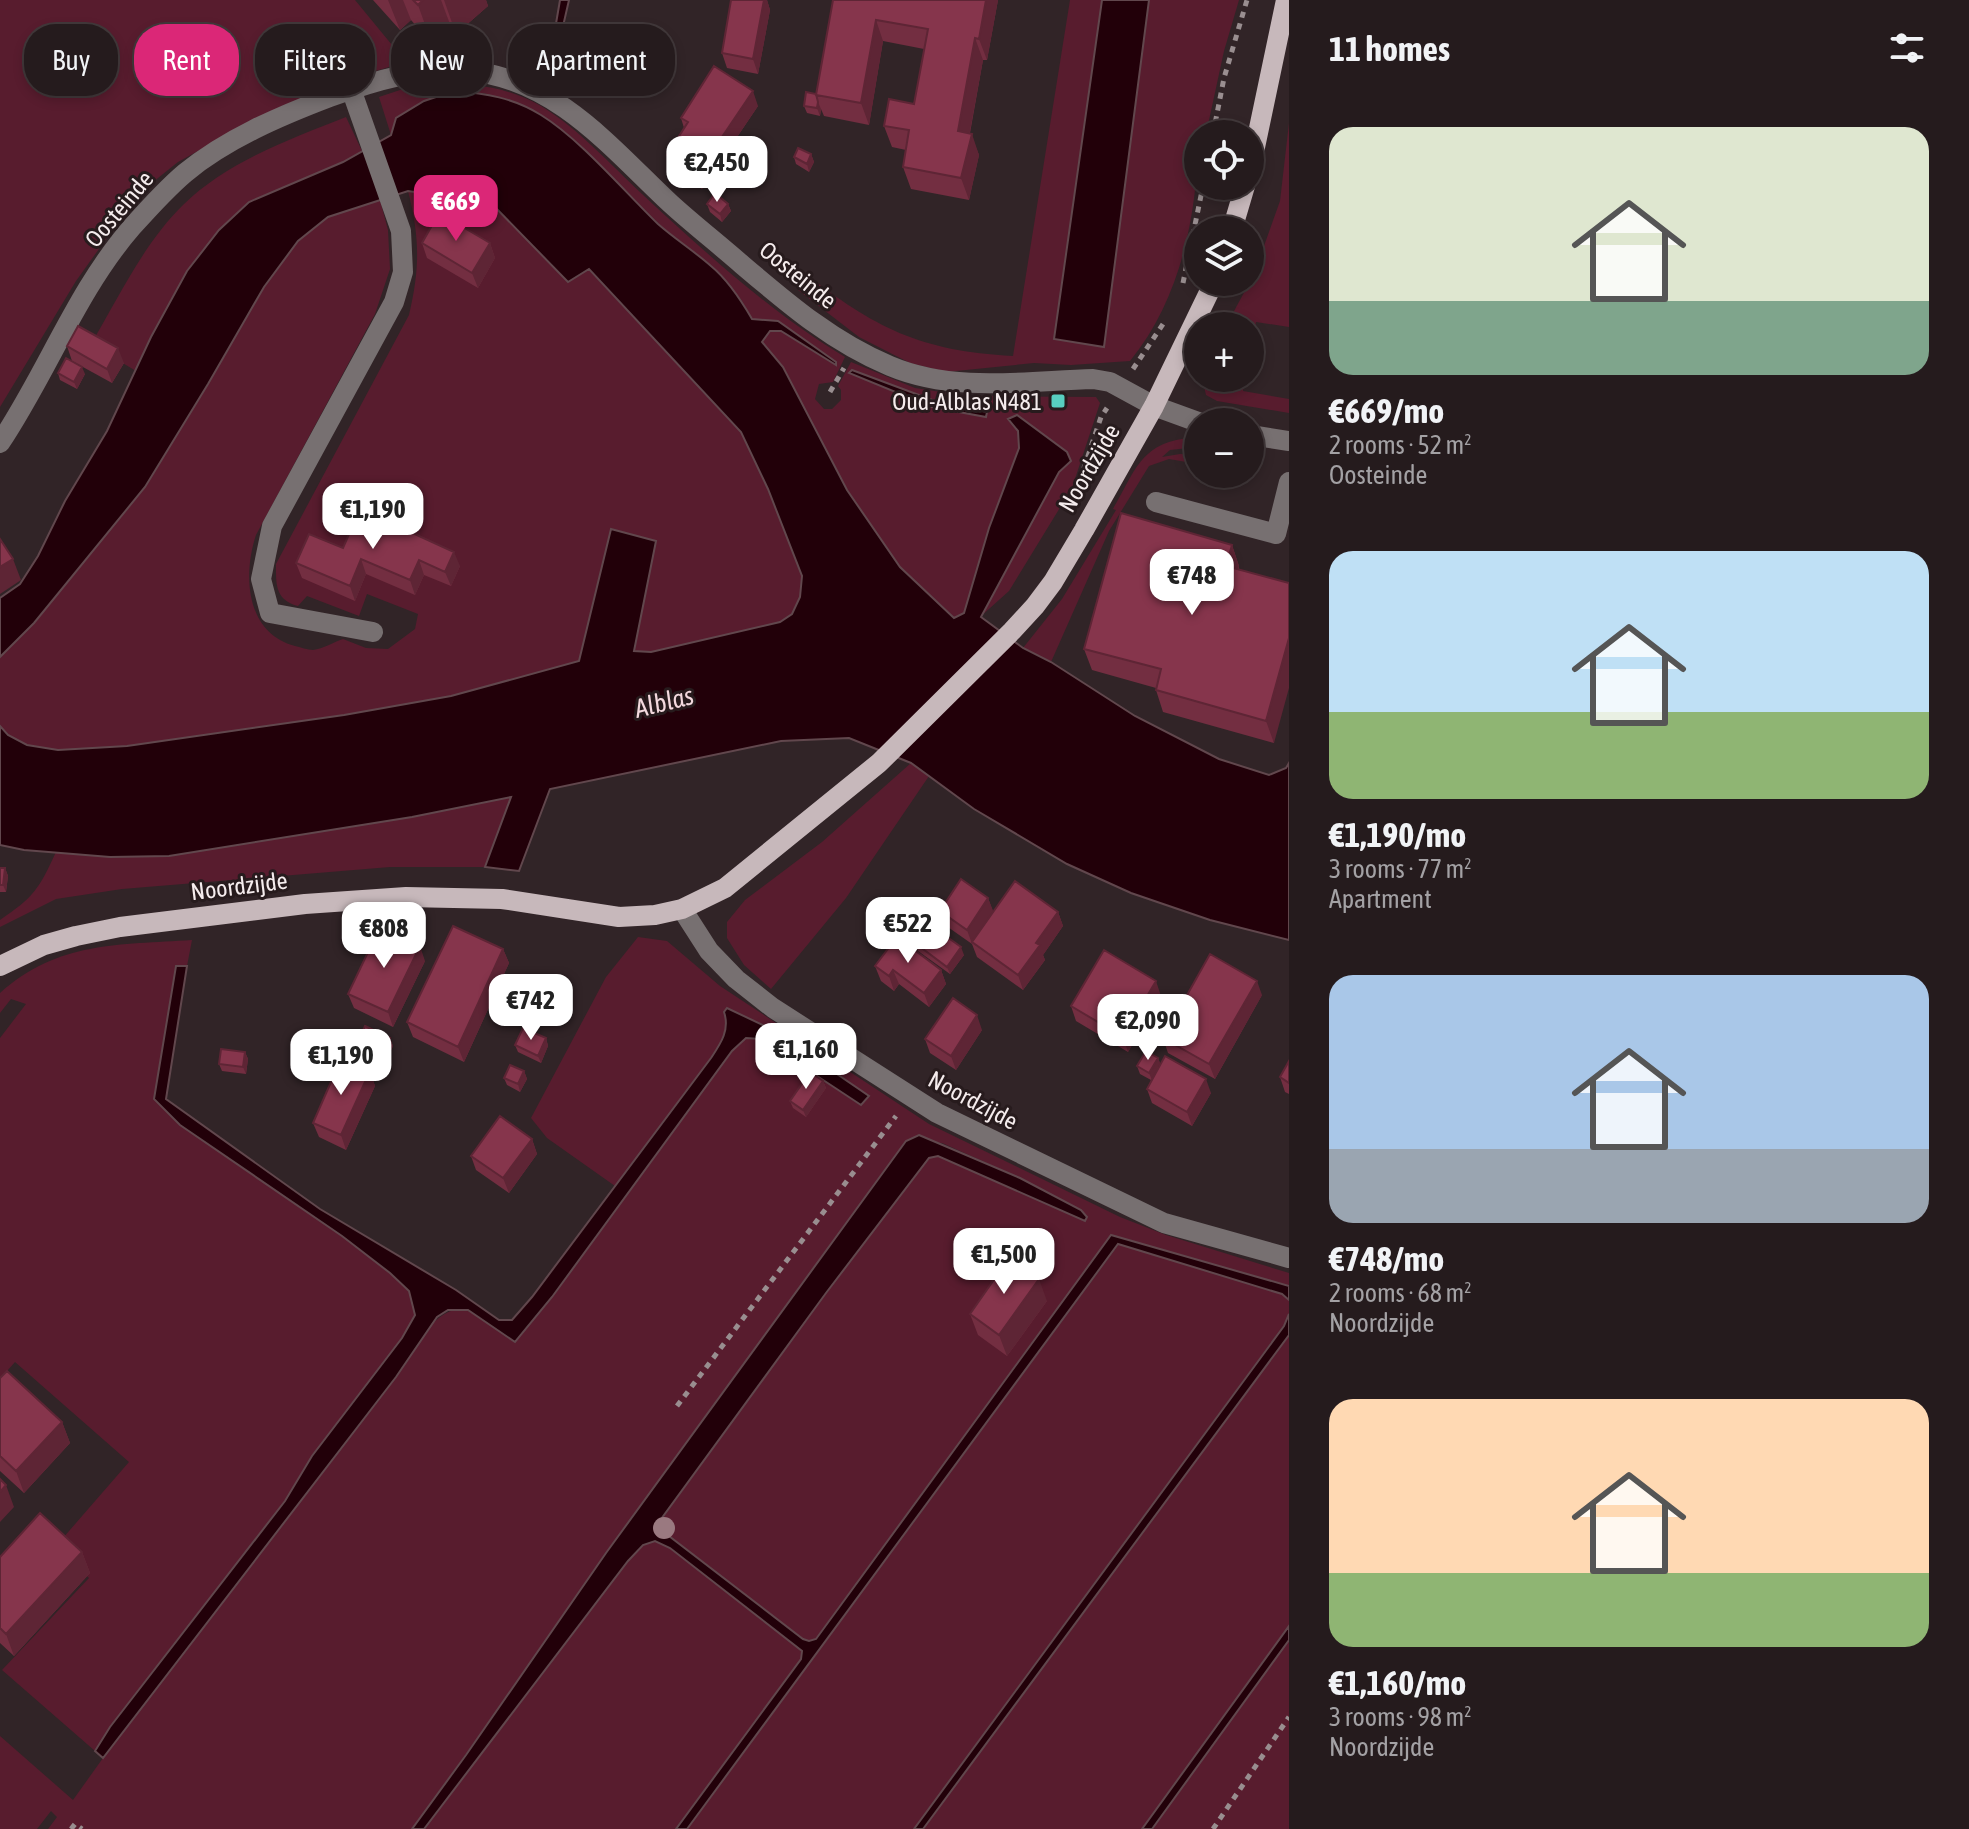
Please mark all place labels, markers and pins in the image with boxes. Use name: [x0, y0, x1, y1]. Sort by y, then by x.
pin: €2,450: [652, 136, 782, 204]
pin: €669: [409, 175, 503, 243]
place label: Oud-Alblas N481: [892, 388, 1042, 415]
marker: Oud-Alblas N481: [1049, 392, 1067, 410]
pin: €1,190: [308, 483, 438, 551]
pin: €748: [1145, 549, 1239, 617]
pin: €522: [861, 897, 955, 965]
pin: €808: [337, 902, 431, 970]
pin: €742: [484, 974, 578, 1042]
pin: €2,090: [1083, 994, 1213, 1062]
pin: €1,160: [741, 1023, 871, 1091]
pin: €1,190: [276, 1029, 406, 1097]
pin: €1,500: [939, 1228, 1069, 1296]

